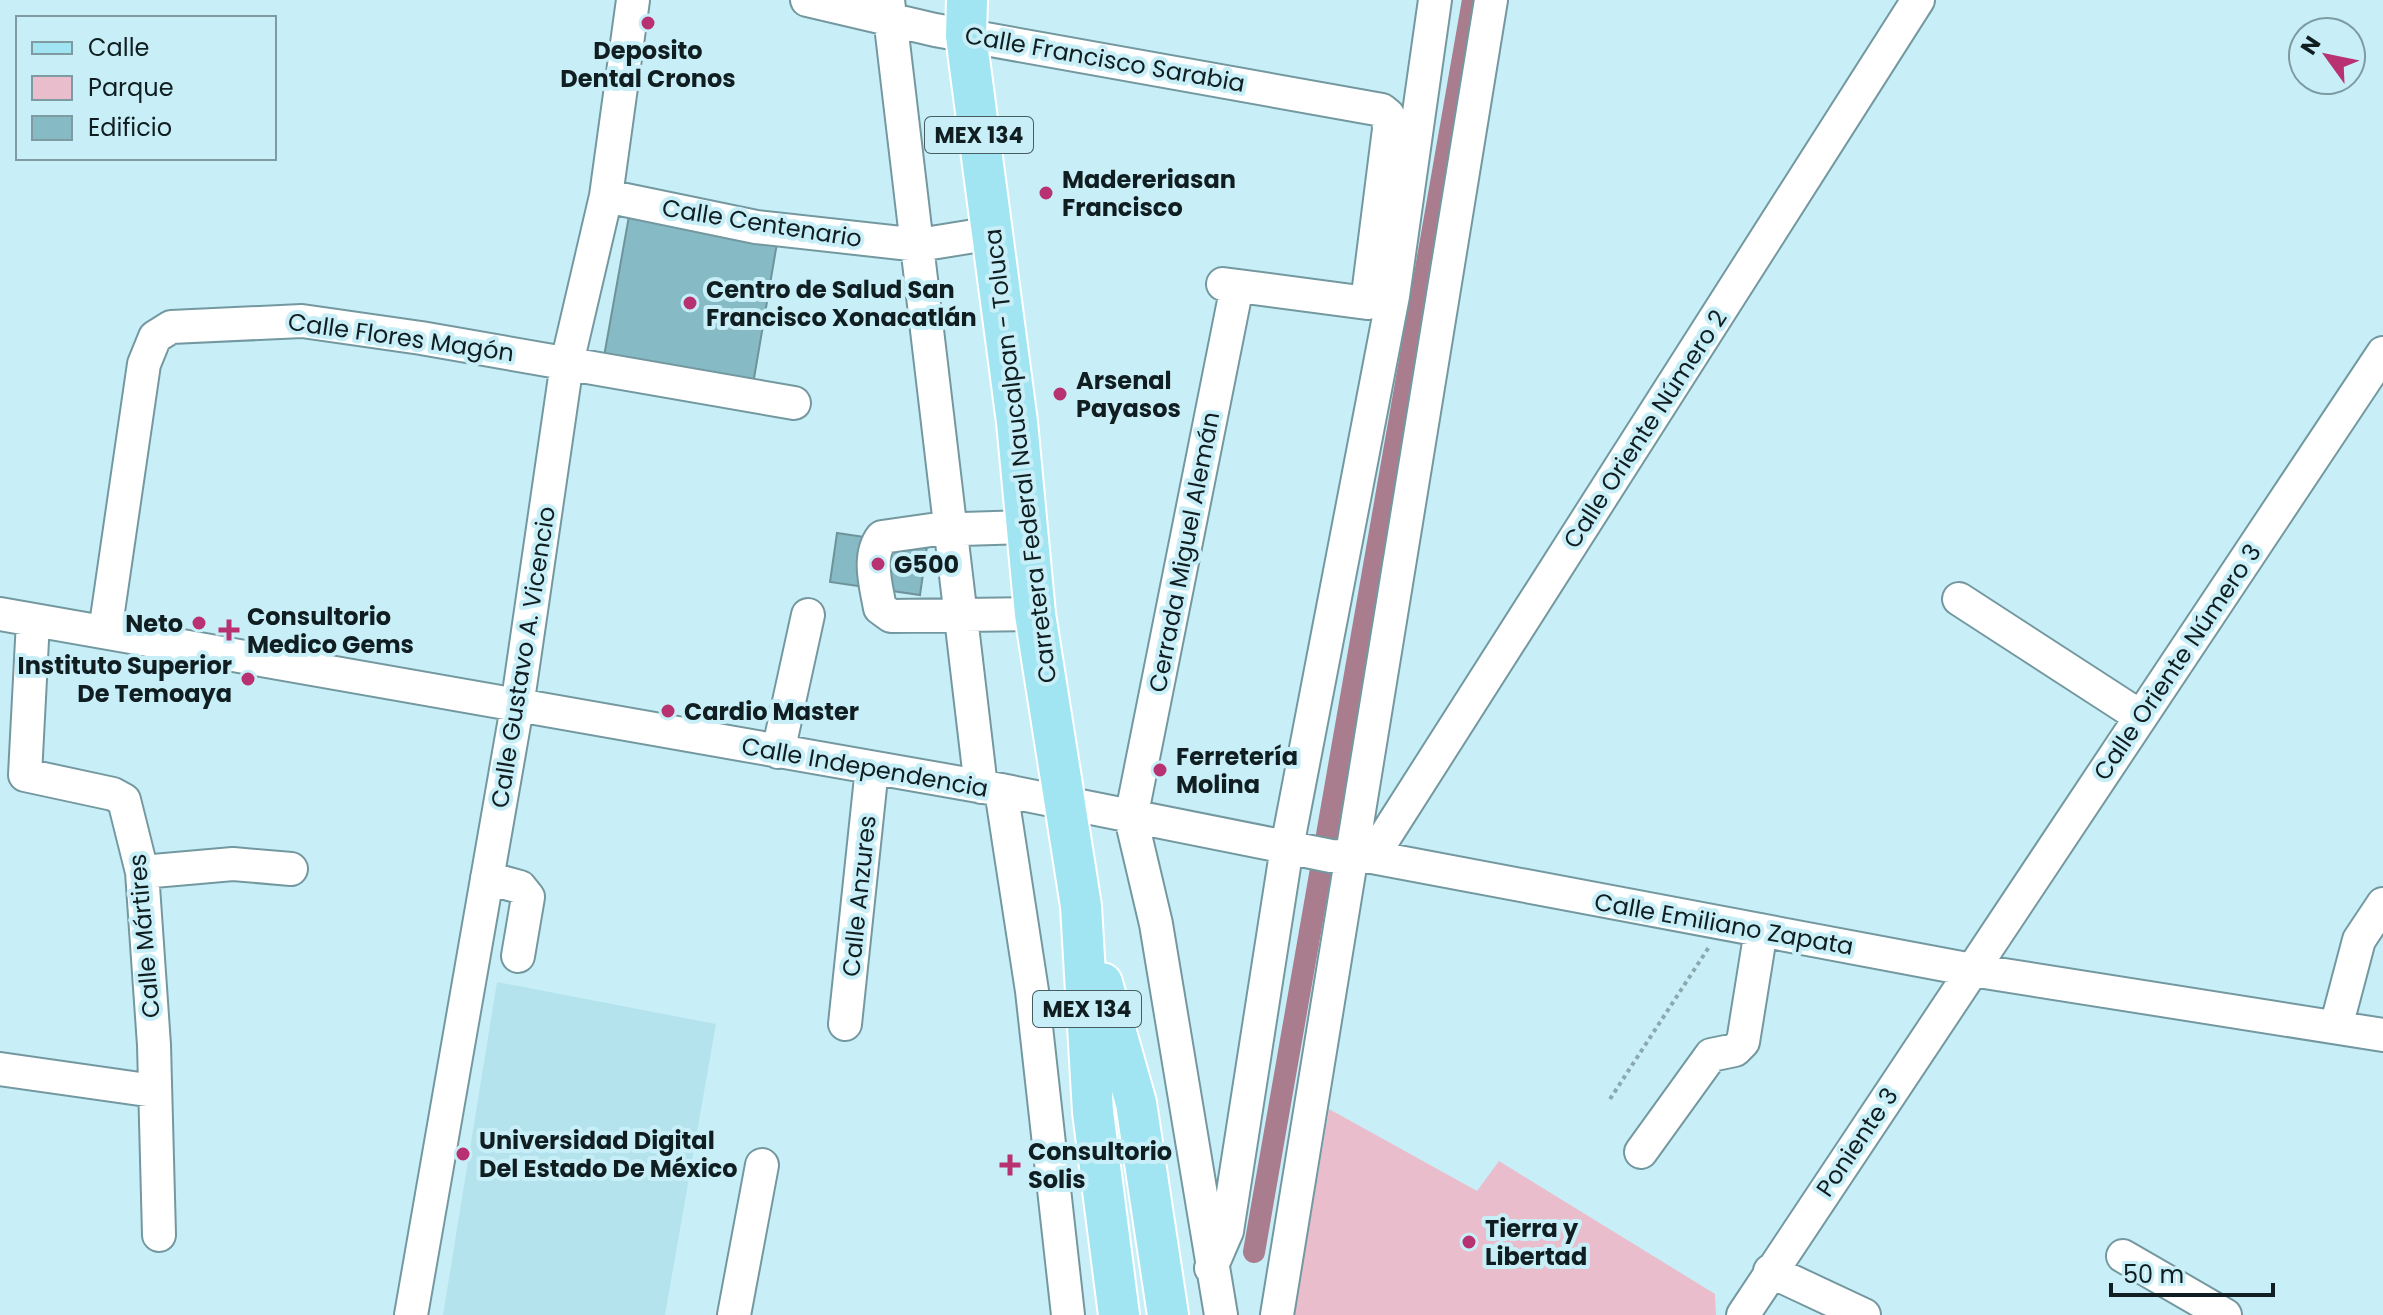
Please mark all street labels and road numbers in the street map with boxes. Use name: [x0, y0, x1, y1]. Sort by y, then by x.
street label: Calle Francisco Sarabia: [962, 18, 1248, 100]
road number: MEX 134: [925, 117, 1033, 153]
street label: Calle Centenario: [660, 191, 864, 255]
street label: Carretera Federal Naucalpan - Toluca: [976, 227, 1064, 685]
street label: Calle Oriente Número 2: [1555, 303, 1735, 555]
street label: Calle Flores Magón: [286, 305, 516, 369]
street label: Cerrada Miguel Alemán: [1141, 409, 1227, 695]
street label: Calle Gustavo A. Vicencio: [483, 504, 563, 810]
street label: Calle Oriente Número 3: [2085, 537, 2269, 787]
street label: Calle Independencia: [739, 729, 991, 805]
street label: Calle Anzures: [834, 814, 884, 978]
street label: Calle Mártires: [120, 853, 168, 1019]
street label: Calle Emiliano Zapata: [1592, 885, 1856, 963]
road number: MEX 134: [1033, 991, 1141, 1027]
street label: Poniente 3: [1808, 1081, 1906, 1203]

